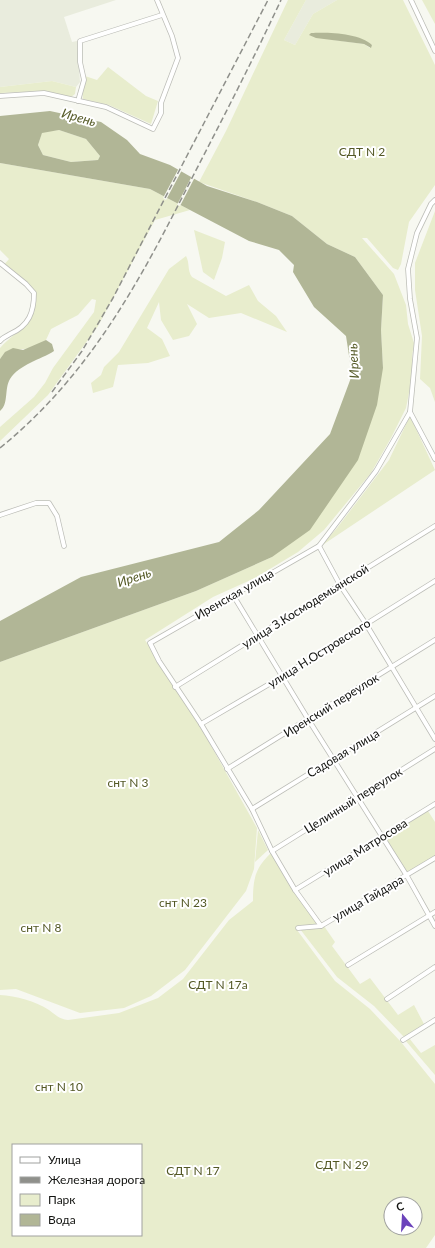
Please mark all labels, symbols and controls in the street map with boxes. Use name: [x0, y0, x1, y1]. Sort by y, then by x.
water label: Ирень: [60, 104, 98, 130]
park label: СДТ N 2: [339, 144, 385, 159]
water label: Ирень: [344, 343, 362, 379]
street label: улица З.Космодемьянской: [239, 561, 371, 651]
water label: Ирень: [115, 564, 153, 590]
street label: Иренская улица: [192, 565, 276, 623]
street label: улица Н.Островского: [265, 615, 373, 691]
street label: Иренский переулок: [281, 669, 382, 740]
street label: Садовая улица: [304, 725, 382, 780]
street label: Целинный переулок: [301, 763, 406, 836]
park label: снт N 3: [108, 775, 148, 790]
street label: улица Матросова: [320, 815, 410, 879]
street label: улица Гайдара: [330, 872, 406, 924]
park label: снт N 23: [159, 895, 207, 910]
park label: снт N 8: [21, 920, 61, 935]
park label: СДТ N 17а: [188, 977, 248, 992]
park label: снт N 10: [35, 1079, 83, 1094]
legend: [12, 1144, 142, 1236]
text: Улица: [48, 1152, 81, 1167]
park label: СДТ N 29: [315, 1157, 369, 1172]
park label: СДТ N 17: [166, 1163, 220, 1178]
text: Железная дорога: [48, 1172, 145, 1187]
text: Парк: [48, 1192, 76, 1207]
north arrow: [383, 1196, 423, 1236]
text: С: [394, 1198, 406, 1213]
text: Вода: [48, 1212, 76, 1227]

